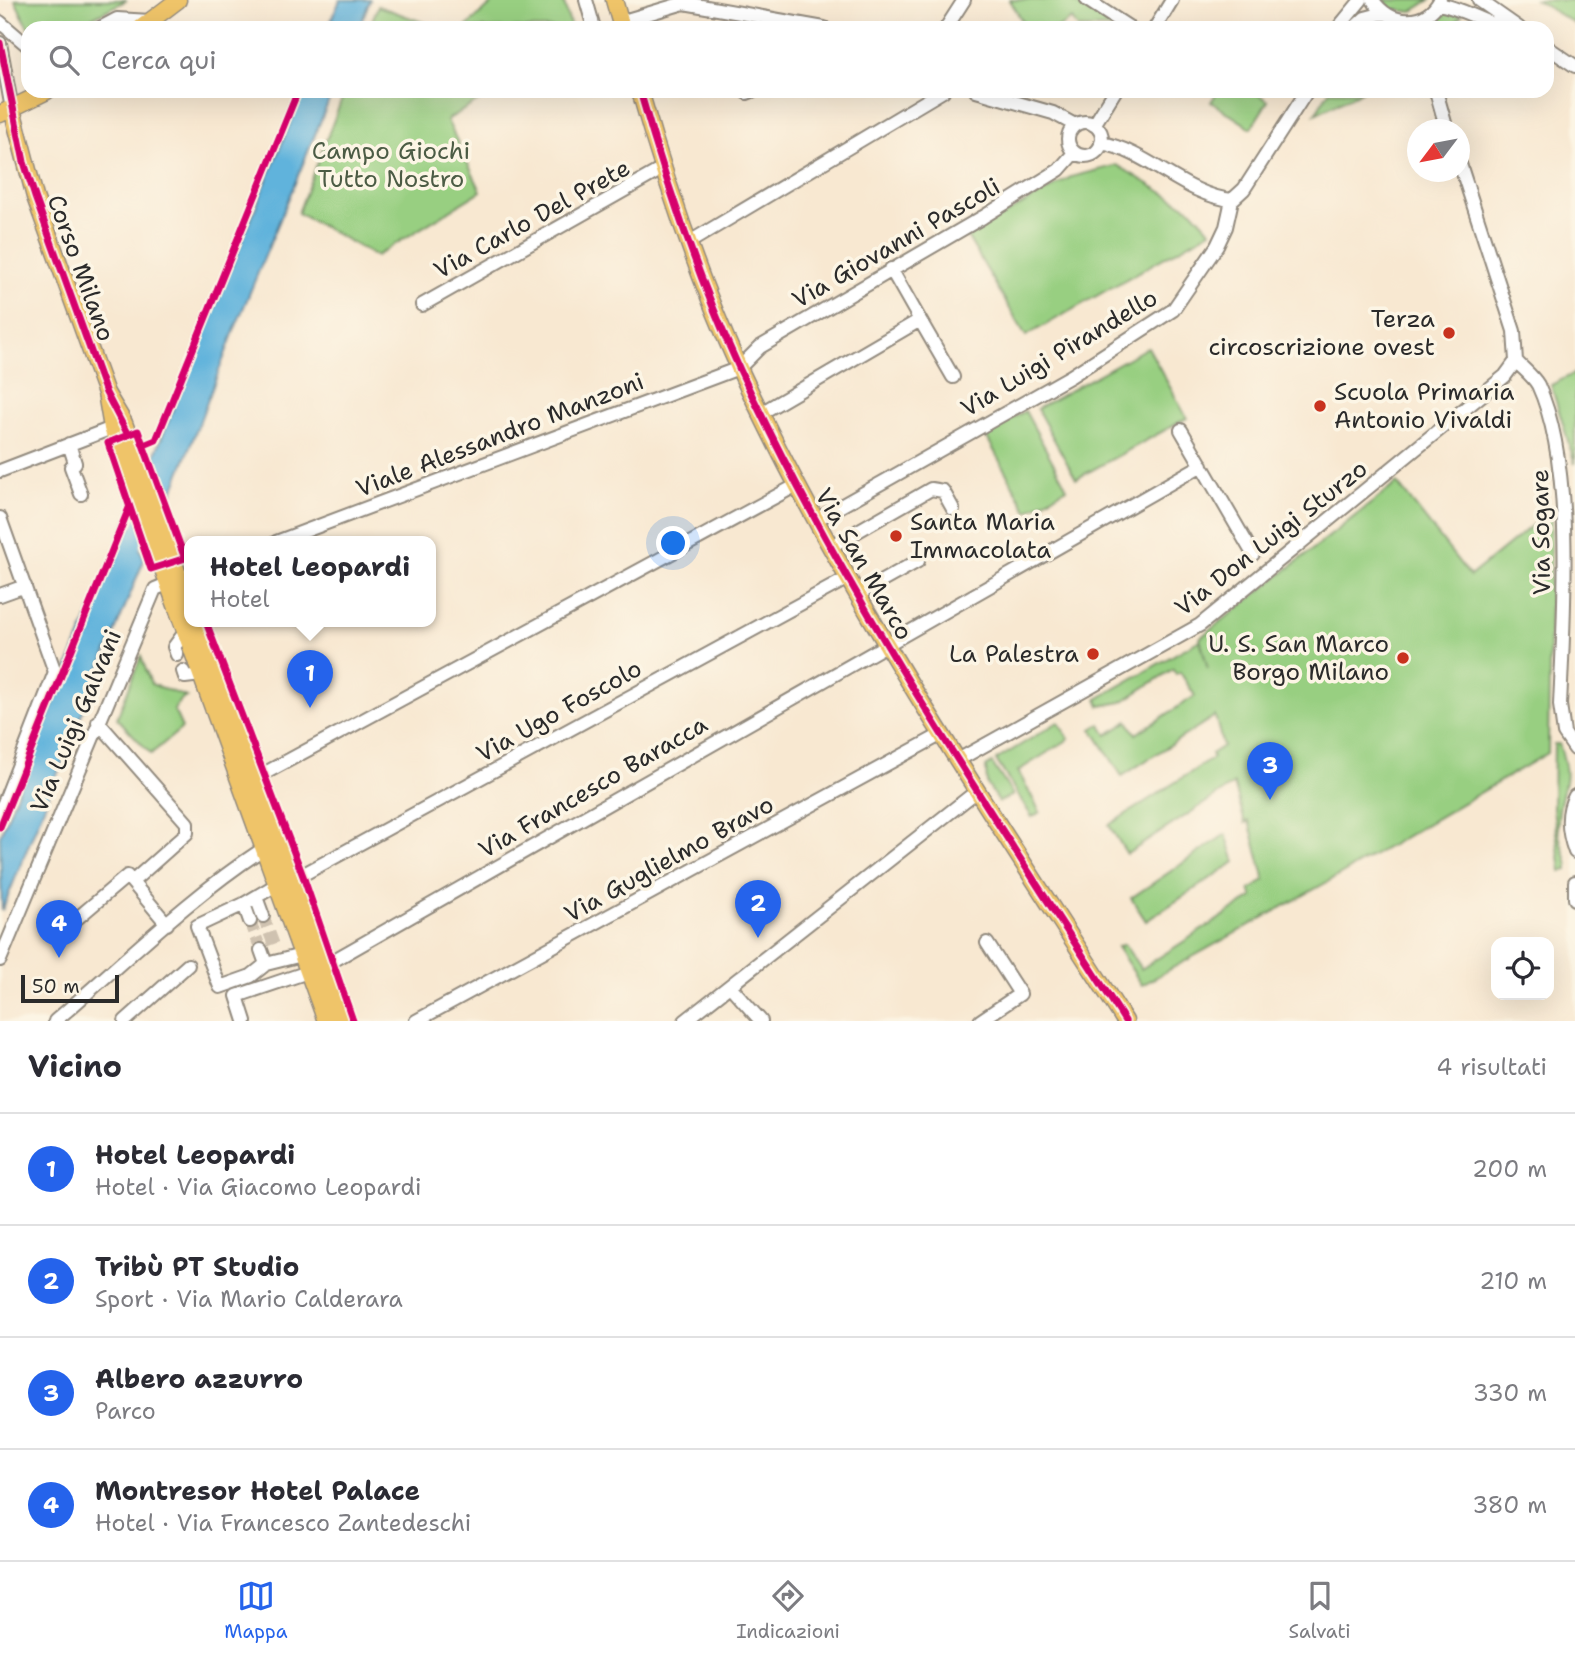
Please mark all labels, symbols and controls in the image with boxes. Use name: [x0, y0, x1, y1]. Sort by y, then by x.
search box: [21, 21, 1554, 98]
icon: search: [45, 41, 83, 79]
text: Cerca qui: [101, 42, 217, 77]
north arrow: [1407, 119, 1470, 182]
park label: Campo Giochi Tutto Nostro: [312, 135, 470, 195]
street label: Via Carlo Del Prete: [428, 152, 636, 286]
street label: Via Giovanni Pascoli: [786, 170, 1006, 316]
street label: Corso Milano: [40, 190, 122, 346]
street label: Via Luigi Pirandello: [955, 282, 1163, 424]
place label: Terza circoscrizione ovest: [1209, 303, 1435, 363]
marker: Terza circoscrizione ovest: [1441, 325, 1457, 341]
street label: Viale Alessandro Manzoni: [351, 365, 649, 505]
place label: Scuola Primaria Antonio Vivaldi: [1334, 376, 1514, 436]
marker: Scuola Primaria Antonio Vivaldi: [1312, 398, 1328, 414]
street label: Via Don Luigi Sturzo: [1168, 453, 1374, 623]
street label: Via Sogare: [1524, 469, 1558, 595]
street label: Via San Marco: [808, 482, 920, 646]
place label: Santa Maria Immacolata: [910, 506, 1055, 566]
your location: [656, 526, 690, 560]
marker: Santa Maria Immacolata: [888, 528, 904, 544]
popup: [184, 536, 436, 627]
text: Hotel Leopardi: [210, 549, 410, 584]
text: Hotel: [210, 584, 269, 614]
street label: Via Luigi Galvani: [23, 625, 129, 817]
place label: U. S. San Marco Borgo Milano: [1208, 628, 1389, 688]
place label: La Palestra: [949, 638, 1079, 670]
marker: La Palestra: [1085, 646, 1101, 662]
pin: 1: [287, 650, 333, 708]
marker: U. S. San Marco Borgo Milano: [1395, 650, 1411, 666]
street label: Via Ugo Foscolo: [471, 652, 647, 770]
street label: Via Francesco Baracca: [473, 708, 713, 866]
pin: 3: [1247, 742, 1293, 800]
street label: Via Guglielmo Bravo: [559, 788, 779, 930]
pin: 2: [735, 880, 781, 938]
pin: 4: [36, 900, 82, 958]
map controls: [1491, 937, 1554, 1000]
button: locate: [1491, 937, 1554, 1000]
scale bar: [21, 972, 119, 1004]
text: 50 m: [32, 974, 80, 999]
text: Vicino: [28, 1046, 122, 1087]
text: 4 risultati: [1436, 1052, 1547, 1082]
text: Hotel Leopardi: [95, 1137, 295, 1172]
text: 1: [46, 1154, 56, 1184]
text: 200 m: [1472, 1154, 1547, 1184]
text: Hotel · Via Giacomo Leopardi: [95, 1172, 421, 1202]
text: Tribù PT Studio: [95, 1249, 299, 1284]
text: 2: [43, 1266, 59, 1296]
text: 210 m: [1479, 1266, 1547, 1296]
text: Sport · Via Mario Calderara: [95, 1284, 403, 1314]
text: Albero azzurro: [95, 1361, 303, 1396]
text: 3: [43, 1378, 59, 1408]
text: 330 m: [1473, 1378, 1547, 1408]
text: Parco: [95, 1396, 156, 1426]
text: Montresor Hotel Palace: [95, 1473, 420, 1508]
text: 4: [43, 1490, 59, 1520]
text: 380 m: [1472, 1490, 1547, 1520]
text: Hotel · Via Francesco Zantedeschi: [95, 1508, 471, 1538]
tab: Mappa: [224, 1577, 288, 1644]
tab: Indicazioni: [736, 1577, 840, 1644]
tab: Salvati: [1289, 1577, 1351, 1644]

